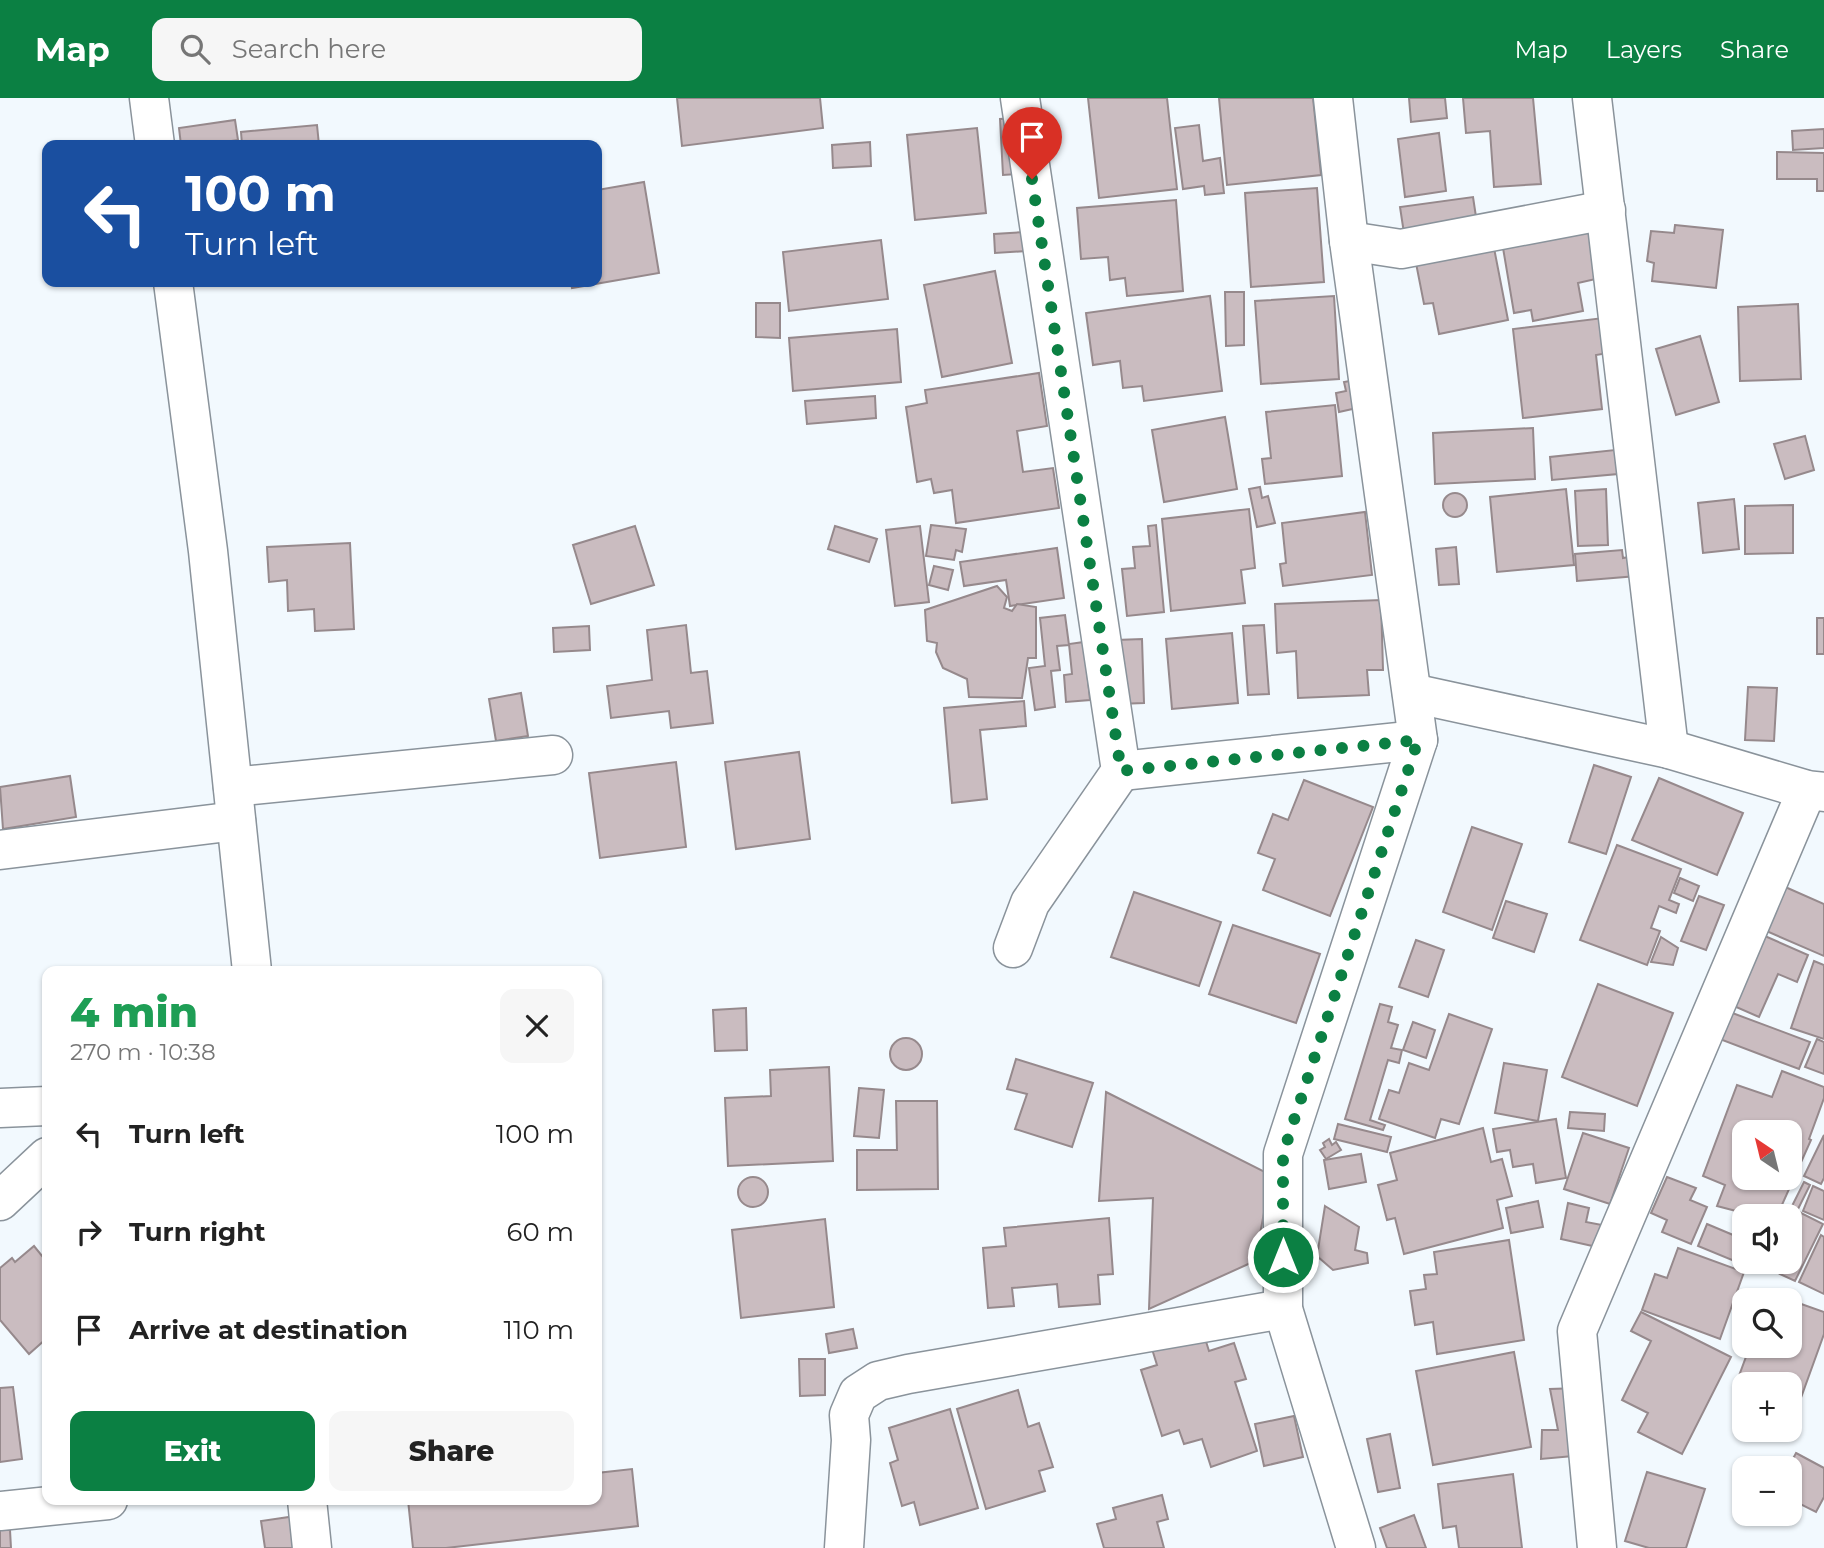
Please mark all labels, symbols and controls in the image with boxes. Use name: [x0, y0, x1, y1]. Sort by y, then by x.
search box: [152, 18, 642, 81]
text: Map: [35, 29, 110, 69]
icon: search: [176, 30, 214, 68]
text: Search here: [232, 33, 386, 65]
text: Map: [1514, 35, 1568, 64]
text: Layers: [1606, 35, 1682, 64]
text: Share: [1720, 35, 1789, 64]
pin: [1002, 107, 1062, 179]
icon: arrive: [1013, 118, 1051, 156]
text: 100 m: [185, 164, 336, 223]
icon: left: [70, 168, 161, 259]
text: Turn left: [185, 224, 319, 263]
text: 4 min: [70, 986, 198, 1038]
button: close: [500, 989, 574, 1063]
text: 270 m · 10:38: [70, 1038, 216, 1066]
icon: left: [70, 1115, 108, 1153]
text: Turn left: [129, 1118, 245, 1150]
text: 100 m: [496, 1118, 574, 1150]
north arrow: [1732, 1120, 1802, 1190]
map controls: [1732, 1120, 1802, 1526]
button: sound: [1732, 1204, 1802, 1274]
icon: right: [70, 1213, 108, 1251]
text: Turn right: [129, 1216, 265, 1248]
text: 60 m: [507, 1216, 574, 1248]
position arrow: [1246, 1220, 1320, 1294]
button: search: [1732, 1288, 1802, 1358]
icon: arrive: [70, 1311, 108, 1349]
text: Arrive at destination: [129, 1314, 408, 1346]
text: 110 m: [504, 1314, 574, 1346]
button: +: [1732, 1372, 1802, 1442]
button: Exit: [70, 1411, 315, 1491]
button: Share: [329, 1411, 574, 1491]
button: −: [1732, 1456, 1802, 1526]

